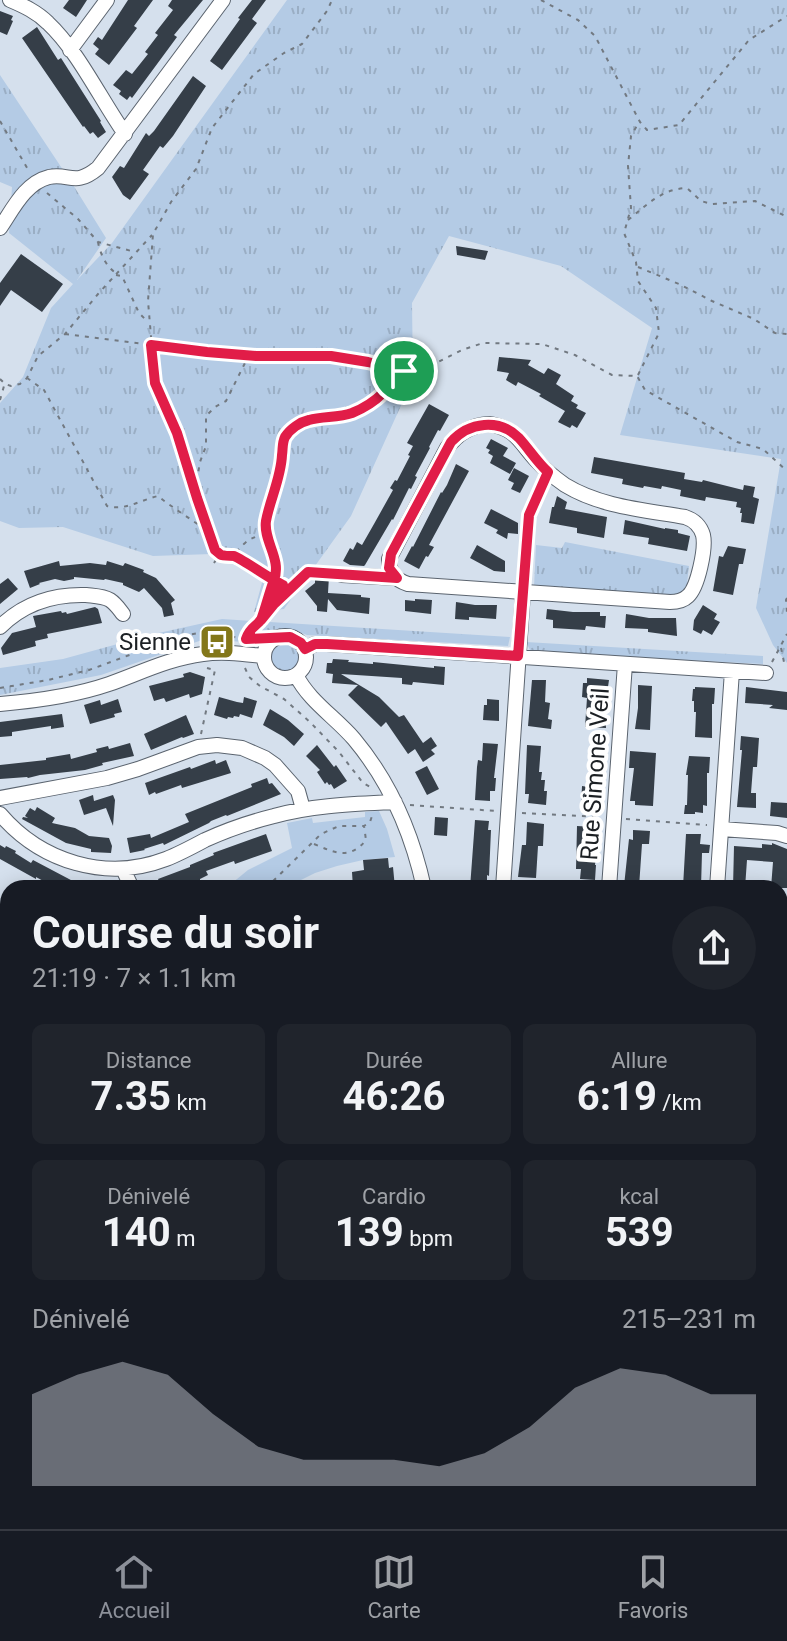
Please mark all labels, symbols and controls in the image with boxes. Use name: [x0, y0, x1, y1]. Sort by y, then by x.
pin: [370, 337, 438, 405]
icon: arrive: [382, 349, 426, 393]
bus stop icon: Sienne: [198, 623, 236, 661]
place label: Sienne: [119, 628, 191, 656]
street label: Rue Simone Veil: [575, 687, 615, 861]
button: share: [672, 906, 756, 990]
text: Course du soir: [32, 907, 319, 959]
text: 21:19 · 7 × 1.1 km: [32, 963, 236, 993]
text: Distance: [106, 1048, 191, 1073]
text: Durée: [365, 1048, 423, 1073]
text: Allure: [611, 1048, 667, 1073]
text: 7.35: [90, 1073, 171, 1120]
text: 46:26: [342, 1073, 446, 1120]
text: 6:19: [577, 1073, 657, 1120]
text: km: [171, 1090, 207, 1115]
text: /km: [657, 1090, 702, 1115]
text: Dénivelé: [107, 1184, 190, 1209]
text: Cardio: [362, 1184, 426, 1209]
text: kcal: [619, 1184, 659, 1209]
text: 140: [102, 1209, 171, 1256]
text: 139: [335, 1209, 404, 1256]
text: 539: [605, 1209, 674, 1256]
text: m: [171, 1226, 195, 1251]
text: bpm: [404, 1226, 453, 1251]
text: Dénivelé: [32, 1304, 130, 1334]
text: 215–231 m: [622, 1304, 756, 1334]
tab: Accueil: [99, 1550, 170, 1623]
tab: Carte: [367, 1550, 421, 1623]
tab: Favoris: [618, 1550, 688, 1623]

